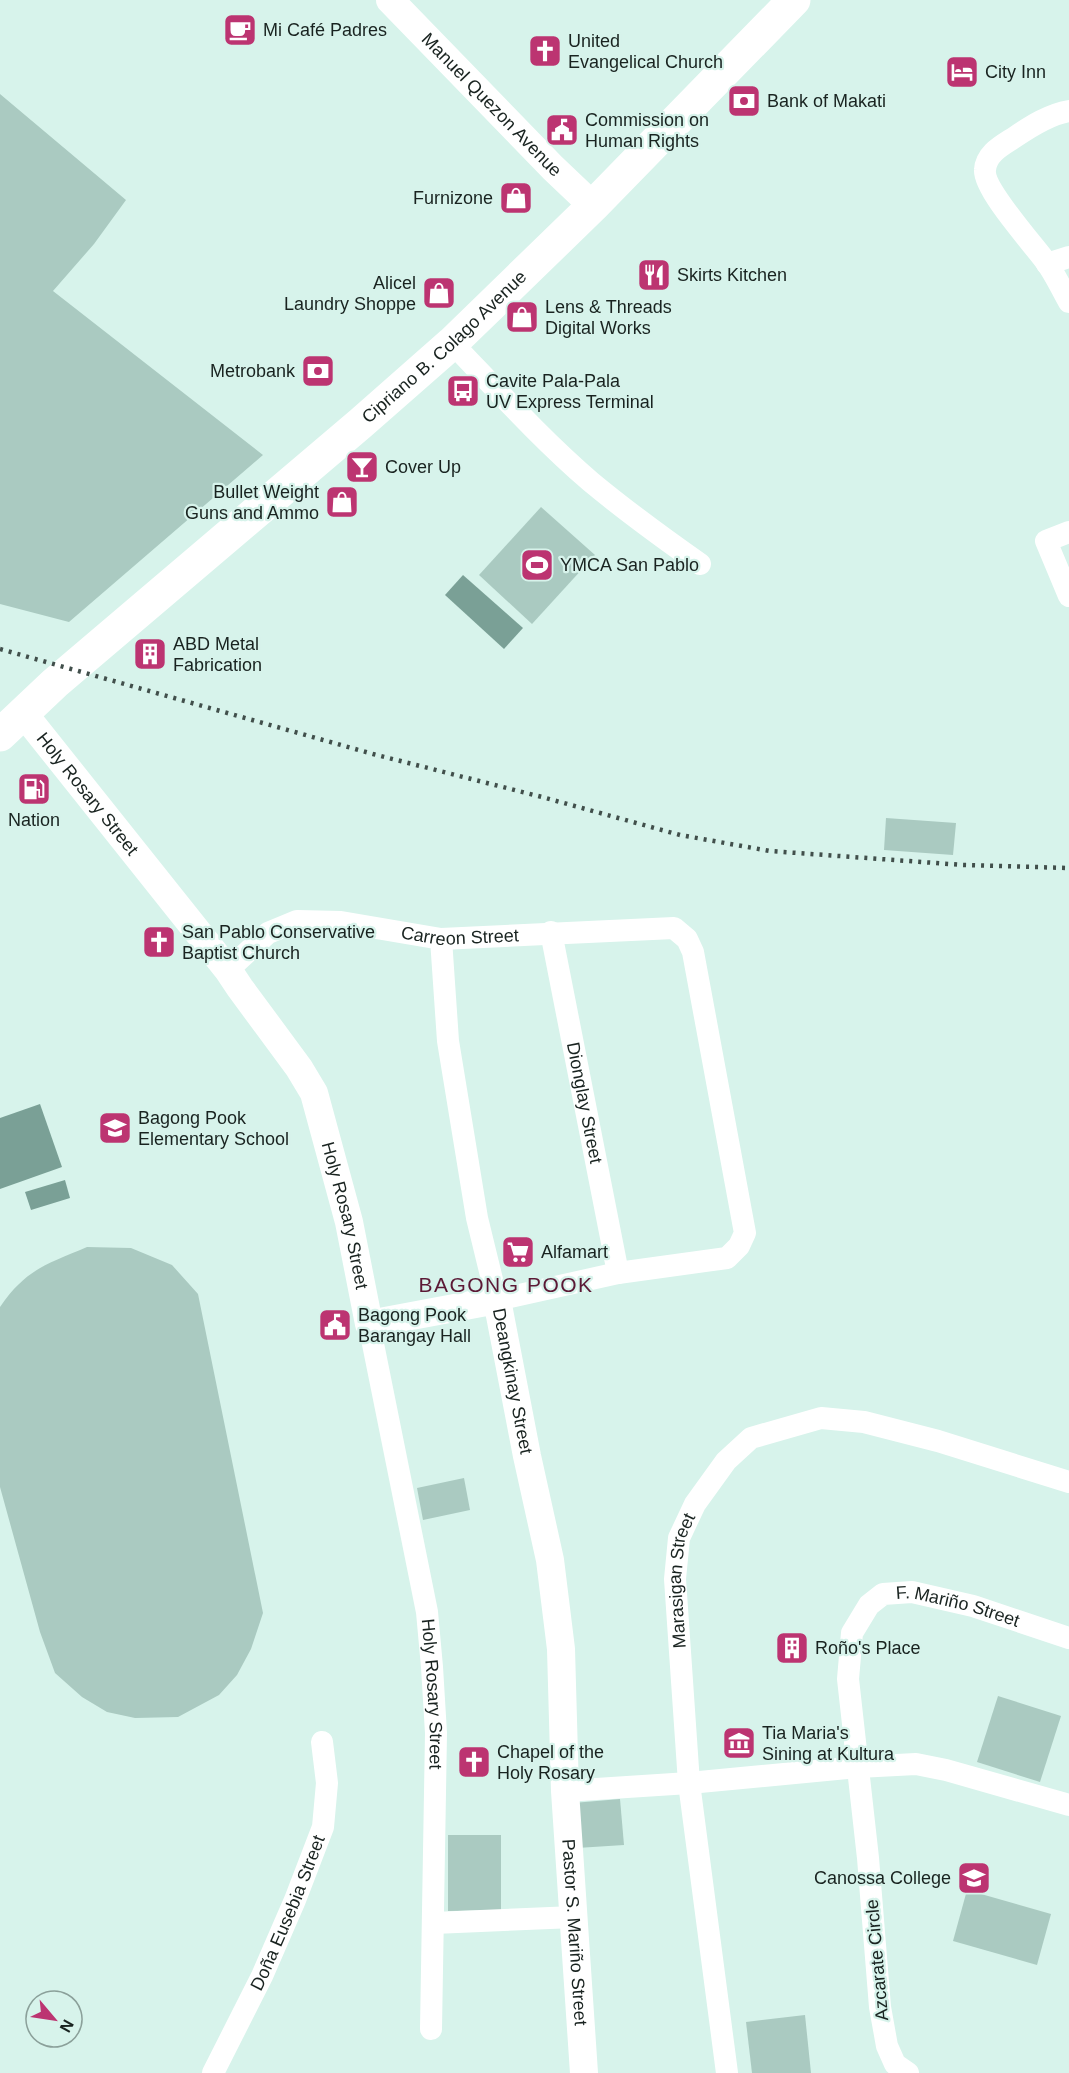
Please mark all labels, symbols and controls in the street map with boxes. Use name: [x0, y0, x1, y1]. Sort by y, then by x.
cafe icon: Mi Café Padres: [222, 12, 258, 48]
place label: Mi Café Padres: [263, 20, 387, 40]
street label: Manuel Quezon Avenue: [418, 29, 566, 181]
place label: United Evangelical Church: [568, 31, 723, 72]
church icon: United Evangelical Church: [527, 33, 563, 69]
hotel icon: City Inn: [944, 54, 980, 90]
place label: City Inn: [985, 62, 1046, 82]
bank icon: Bank of Makati: [726, 83, 762, 119]
place label: Bank of Makati: [767, 91, 886, 111]
place label: Commission on Human Rights: [585, 110, 709, 151]
public building icon: Commission on Human Rights: [544, 112, 580, 148]
shop icon: Furnizone: [498, 180, 534, 216]
place label: Furnizone: [413, 188, 493, 208]
restaurant icon: Skirts Kitchen: [636, 257, 672, 293]
place label: Skirts Kitchen: [677, 265, 787, 285]
street label: Cipriano B. Colago Avenue: [358, 266, 530, 427]
place label: Alicel Laundry Shoppe: [284, 273, 416, 314]
shop icon: Alicel Laundry Shoppe: [421, 275, 457, 311]
place label: Lens & Threads Digital Works: [545, 297, 672, 338]
shop icon: Lens & Threads Digital Works: [504, 299, 540, 335]
bank icon: Metrobank: [300, 353, 336, 389]
place label: Metrobank: [210, 361, 296, 381]
place label: Cavite Pala-Pala UV Express Terminal: [486, 371, 654, 412]
bus stop icon: Cavite Pala-Pala UV Express Terminal: [445, 373, 481, 409]
bar icon: Cover Up: [344, 449, 380, 485]
place label: Cover Up: [385, 457, 461, 477]
place label: Bullet Weight Guns and Ammo: [185, 482, 319, 523]
shop icon: Bullet Weight Guns and Ammo: [324, 484, 360, 520]
sports icon: YMCA San Pablo: [519, 547, 555, 583]
place label: YMCA San Pablo: [560, 555, 699, 575]
place label: ABD Metal Fabrication: [173, 634, 262, 675]
building icon: ABD Metal Fabrication: [132, 636, 168, 672]
street label: Holy Rosary Street: [33, 728, 142, 859]
fuel station icon: Nation: [16, 771, 52, 807]
place label: Nation: [8, 810, 60, 830]
place label: San Pablo Conservative Baptist Church: [182, 922, 375, 963]
street label: Carreon Street: [399, 922, 519, 950]
church icon: San Pablo Conservative Baptist Church: [141, 924, 177, 960]
street label: Dionglay Street: [563, 1040, 606, 1165]
place label: Bagong Pook Elementary School: [138, 1108, 289, 1149]
school or university icon: Bagong Pook Elementary School: [97, 1110, 133, 1146]
street label: Holy Rosary Street: [318, 1139, 372, 1291]
supermarket icon: Alfamart: [500, 1234, 536, 1270]
place label: Alfamart: [541, 1242, 608, 1262]
district label: BAGONG POOK: [418, 1273, 594, 1296]
place label: Bagong Pook Barangay Hall: [358, 1305, 471, 1346]
street label: Deangkinay Street: [489, 1306, 536, 1456]
public building icon: Bagong Pook Barangay Hall: [317, 1307, 353, 1343]
street label: Marasigan Street: [665, 1510, 699, 1649]
street label: F. Mariño Street: [895, 1582, 1022, 1631]
street label: Holy Rosary Street: [418, 1618, 446, 1770]
building icon: Roño's Place: [774, 1630, 810, 1666]
place label: Roño's Place: [815, 1638, 921, 1658]
place label: Tia Maria's Sining at Kultura: [762, 1723, 895, 1764]
museum icon: Tia Maria's Sining at Kultura: [721, 1725, 757, 1761]
place label: Chapel of the Holy Rosary: [497, 1742, 604, 1783]
church icon: Chapel of the Holy Rosary: [456, 1744, 492, 1780]
street label: Doña Eusebia Street: [246, 1832, 329, 1994]
street label: Pastor S. Mariño Street: [558, 1838, 591, 2026]
school or university icon: Canossa College: [956, 1860, 992, 1896]
place label: Canossa College: [814, 1868, 951, 1888]
street label: Azcarate Circle: [862, 1898, 892, 2022]
north arrow: [24, 1989, 84, 2049]
text: N: [56, 2017, 77, 2035]

